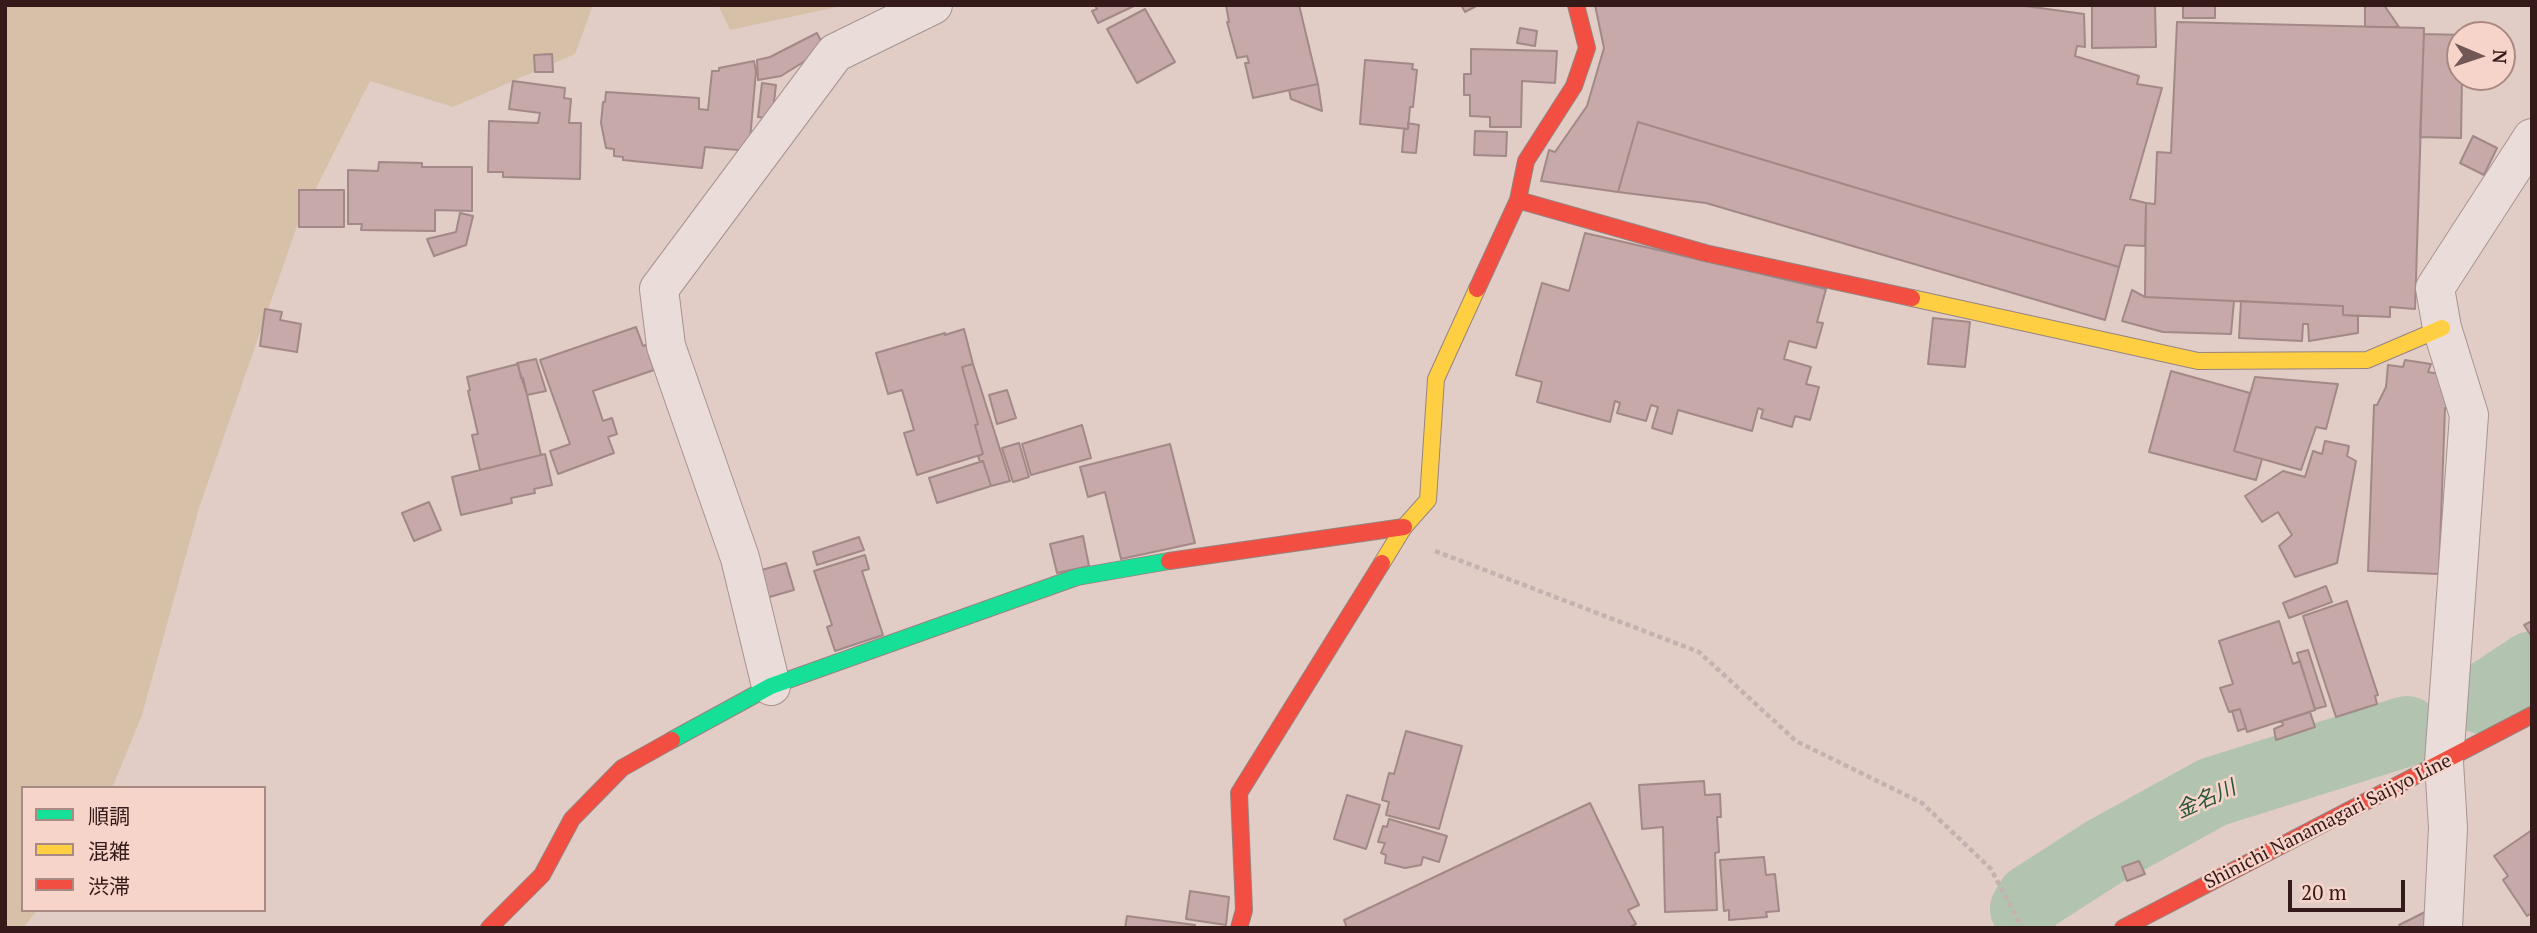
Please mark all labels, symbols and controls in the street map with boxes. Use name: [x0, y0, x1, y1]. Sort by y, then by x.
north arrow: [2446, 21, 2516, 91]
text: N: [2488, 49, 2513, 64]
street label: Shinichi Nanamagari Saijyo Line: [2201, 750, 2455, 894]
water label: 金名川: [2172, 776, 2240, 824]
legend: [21, 786, 266, 912]
text: 順調: [88, 802, 130, 830]
text: 混雑: [88, 837, 130, 865]
scale bar: [2292, 866, 2409, 910]
text: 渋滞: [88, 872, 130, 900]
text: 20 m: [2301, 878, 2347, 906]

